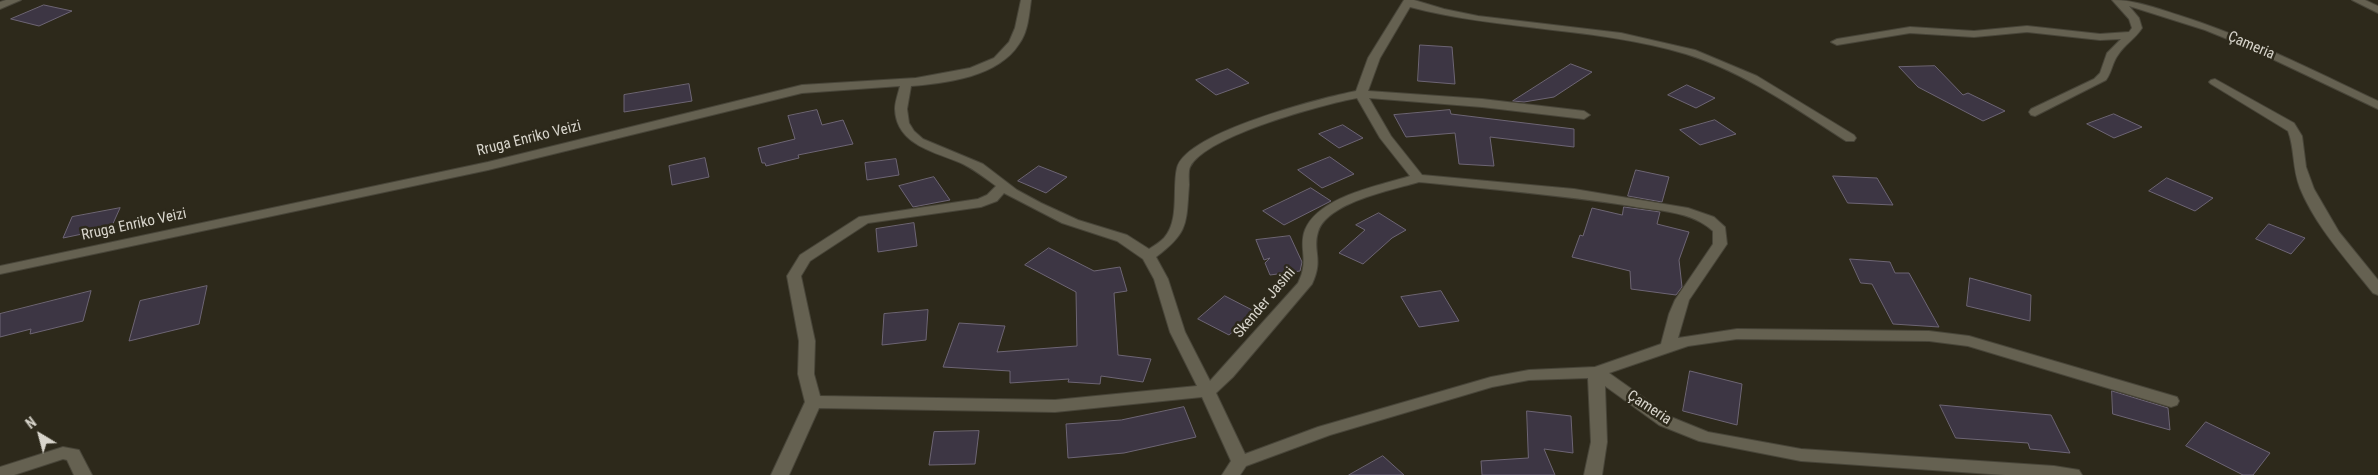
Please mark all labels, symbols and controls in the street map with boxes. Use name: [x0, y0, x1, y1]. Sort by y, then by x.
street label: Çameria: [2225, 28, 2277, 64]
street label: Rruga Enriko Veizi: [475, 117, 583, 161]
street label: Rruga Enriko Veizi: [80, 205, 188, 245]
street label: Skender Jasini: [1230, 264, 1300, 342]
street label: Çameria: [1623, 387, 1675, 429]
north arrow: [15, 410, 65, 460]
text: N: [23, 414, 39, 432]

